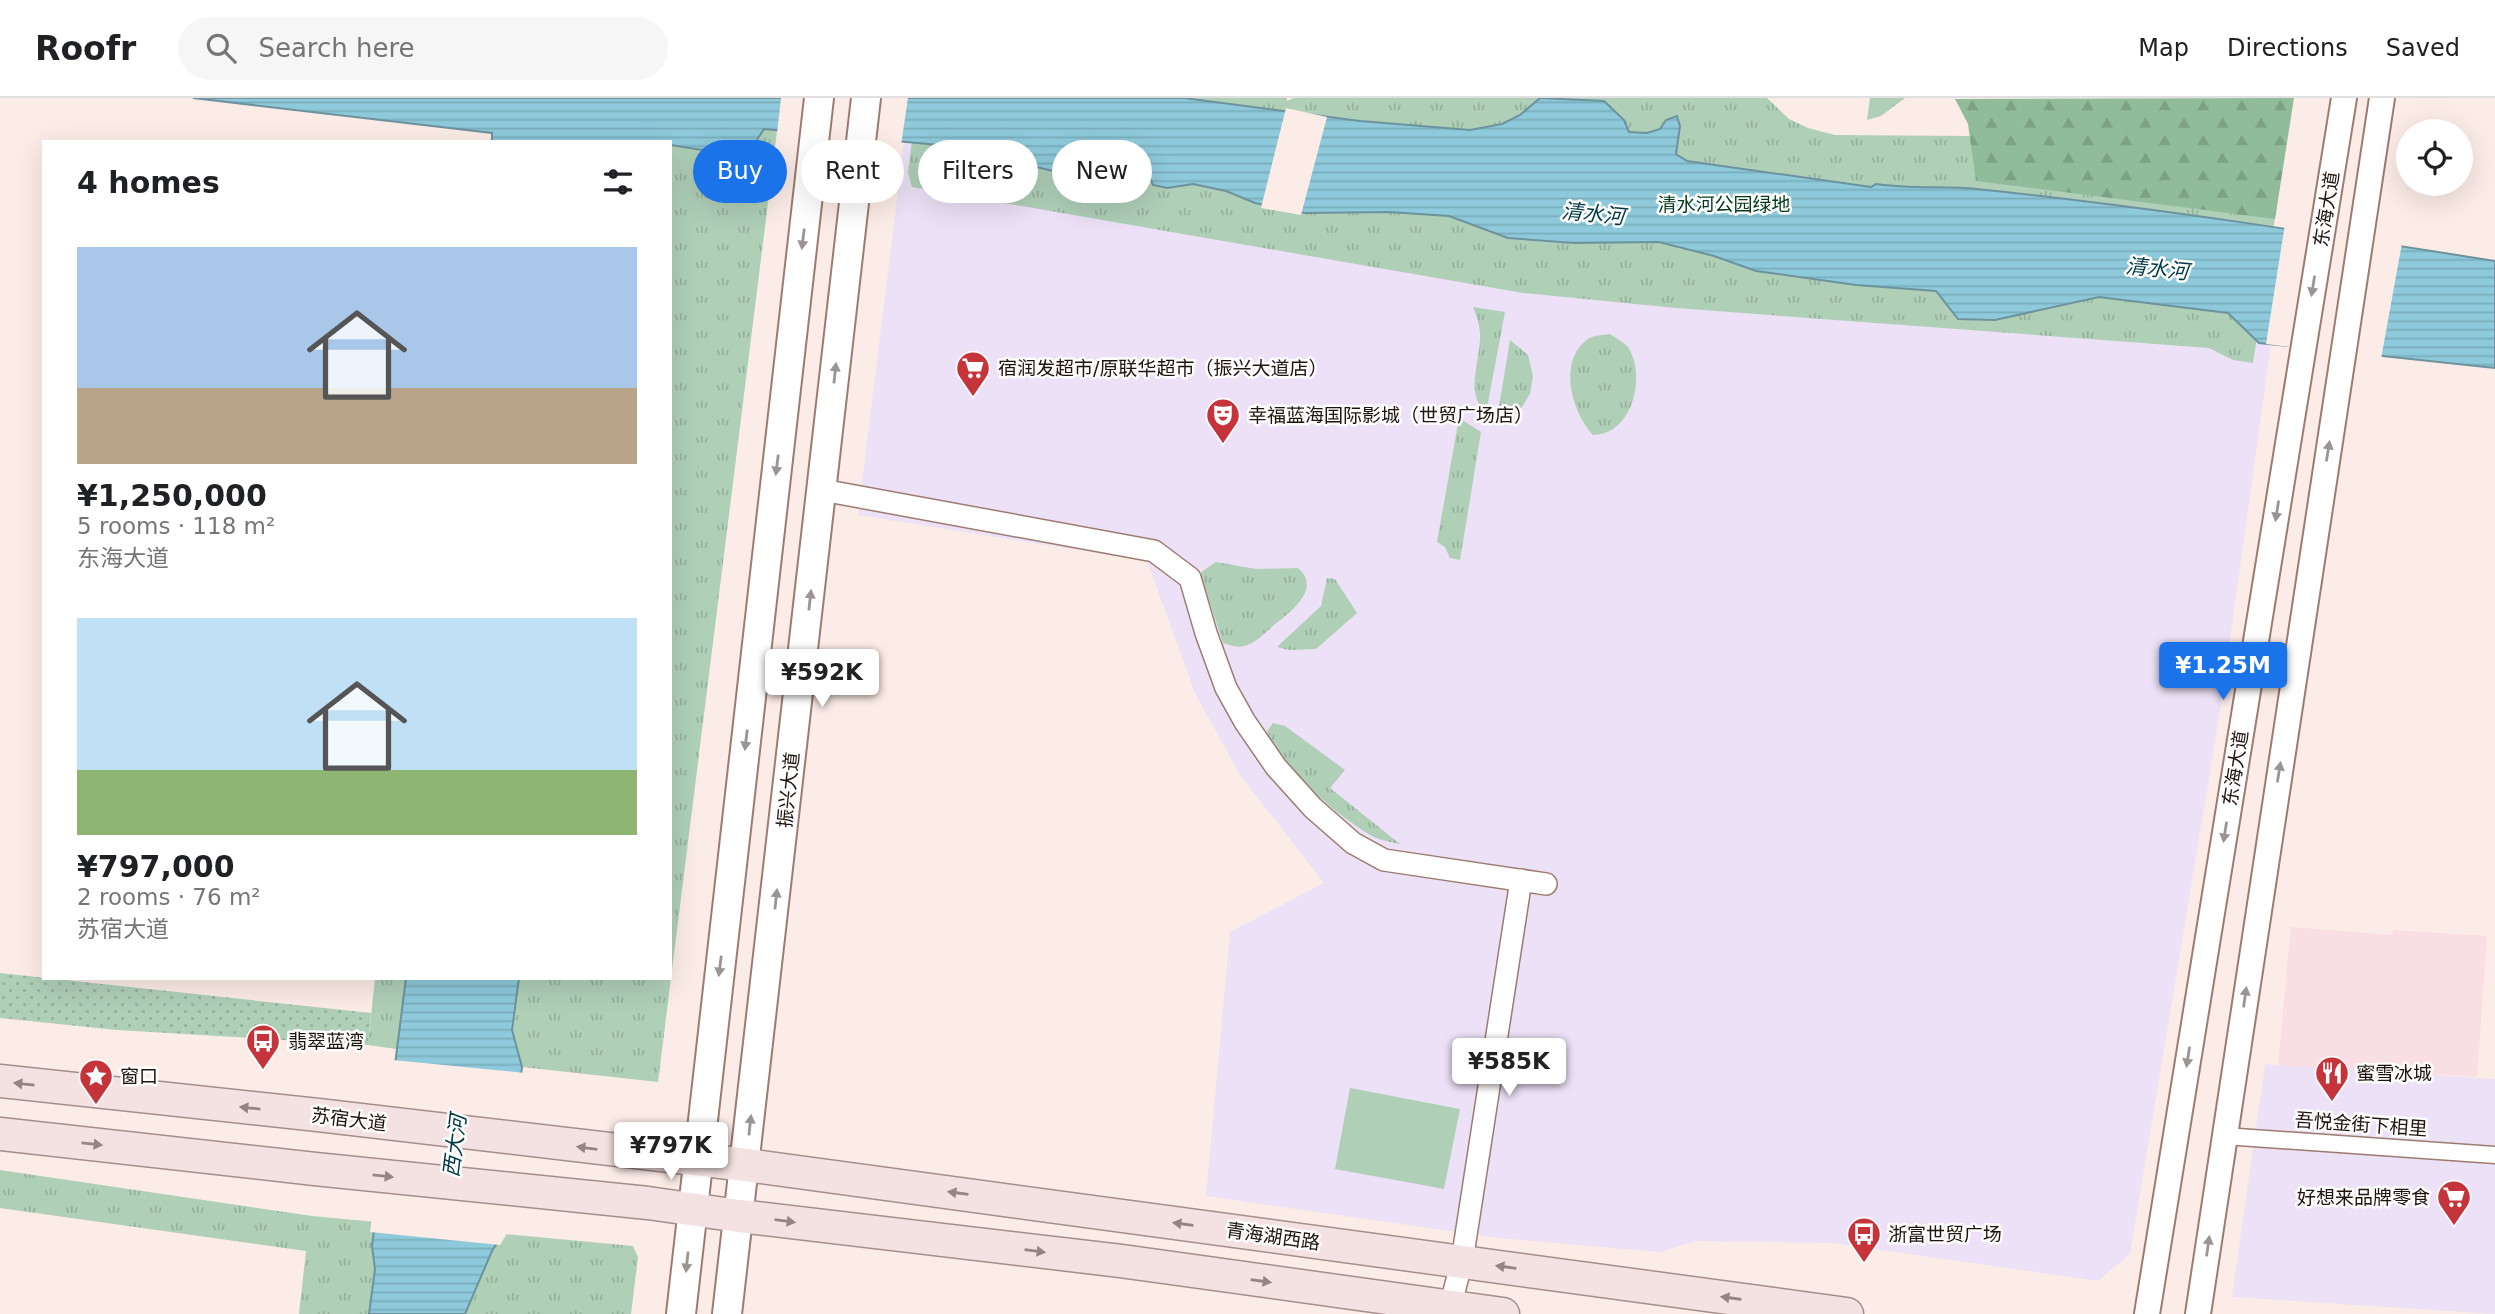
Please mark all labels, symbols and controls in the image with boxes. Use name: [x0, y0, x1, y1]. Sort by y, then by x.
search box: [178, 17, 668, 80]
text: Roofr: [35, 29, 136, 68]
icon: search: [202, 29, 240, 67]
text: Search here: [258, 33, 415, 63]
text: Map: [2138, 34, 2189, 62]
text: Directions: [2227, 34, 2348, 62]
text: Saved: [2386, 34, 2460, 62]
map controls: [2396, 119, 2473, 196]
button: locate: [2396, 119, 2473, 196]
chip: Buy: [693, 140, 787, 203]
chip: Rent: [801, 140, 904, 203]
chip: Filters: [918, 140, 1038, 203]
chip: New: [1052, 140, 1152, 203]
icon: filters: [599, 163, 637, 201]
text: 4 homes: [77, 165, 220, 200]
street label: 东海大道: [2309, 170, 2343, 248]
park label: 清水河公园绿地: [1657, 193, 1791, 215]
water label: 清水河: [1560, 199, 1630, 230]
one-way arrow: [798, 228, 809, 250]
water label: 清水河: [2124, 254, 2194, 285]
one-way arrow: [2307, 275, 2318, 297]
icon: home: [294, 292, 420, 418]
supermarket icon: 宿润发超市/原联华超市（振兴大道店）: [954, 349, 992, 398]
place label: 宿润发超市/原联华超市（振兴大道店）: [998, 357, 1327, 379]
one-way arrow: [830, 362, 841, 384]
theatre icon: 幸福蓝海国际影城（世贸广场店）: [1204, 396, 1242, 445]
place label: 幸福蓝海国际影城（世贸广场店）: [1248, 404, 1533, 426]
one-way arrow: [2323, 439, 2334, 461]
one-way arrow: [772, 454, 783, 476]
text: ¥1,250,000: [77, 478, 267, 513]
one-way arrow: [2271, 500, 2282, 522]
text: 5 rooms · 118 m²: [77, 513, 275, 539]
text: 东海大道: [77, 545, 169, 571]
one-way arrow: [804, 588, 815, 610]
pin: ¥1.25M: [2166, 642, 2280, 702]
pin: ¥592K: [773, 650, 871, 709]
text: ¥1.25M: [2175, 652, 2271, 678]
text: ¥592K: [781, 659, 863, 685]
icon: home: [294, 663, 420, 789]
one-way arrow: [740, 729, 751, 751]
street label: 东海大道: [2218, 729, 2252, 807]
street label: 振兴大道: [773, 751, 803, 829]
one-way arrow: [2274, 761, 2285, 783]
one-way arrow: [2219, 821, 2230, 843]
text: ¥797,000: [77, 849, 235, 884]
text: 2 rooms · 76 m²: [77, 884, 261, 910]
one-way arrow: [771, 887, 782, 909]
text: 苏宿大道: [77, 916, 169, 942]
one-way arrow: [714, 955, 725, 977]
one-way arrow: [2240, 986, 2251, 1008]
bus stop icon: 翡翠蓝湾: [244, 1022, 282, 1071]
place label: 翡翠蓝湾: [288, 1030, 364, 1052]
pin: ¥585K: [1460, 1038, 1558, 1098]
one-way arrow: [2182, 1046, 2193, 1068]
text: ¥585K: [1468, 1048, 1550, 1074]
restaurant icon: 蜜雪冰城: [2313, 1054, 2351, 1103]
place icon: 窗口: [77, 1057, 115, 1106]
place label: 蜜雪冰城: [2356, 1062, 2432, 1084]
place label: 窗口: [120, 1065, 158, 1087]
one-way arrow: [13, 1078, 35, 1089]
one-way arrow: [239, 1102, 261, 1113]
street label: 苏宿大道: [310, 1103, 388, 1135]
street label: 吾悦金街下相里: [2294, 1108, 2428, 1140]
water label: 西大河: [439, 1109, 471, 1179]
one-way arrow: [745, 1114, 756, 1136]
pin: ¥797K: [622, 1122, 720, 1182]
text: ¥797K: [630, 1132, 712, 1158]
one-way arrow: [81, 1139, 103, 1150]
one-way arrow: [576, 1142, 598, 1153]
one-way arrow: [373, 1171, 395, 1182]
supermarket icon: 好想来品牌零食: [2435, 1178, 2473, 1227]
place label: 好想来品牌零食: [2297, 1186, 2430, 1208]
one-way arrow: [947, 1188, 969, 1199]
bus stop icon: 浙富世贸广场: [1845, 1215, 1883, 1264]
one-way arrow: [774, 1216, 796, 1227]
one-way arrow: [1172, 1218, 1194, 1229]
street label: 青海湖西路: [1224, 1218, 1322, 1254]
place label: 浙富世贸广场: [1888, 1223, 2002, 1245]
one-way arrow: [2203, 1235, 2214, 1257]
one-way arrow: [1024, 1246, 1046, 1257]
one-way arrow: [681, 1251, 692, 1273]
one-way arrow: [1495, 1261, 1517, 1272]
one-way arrow: [1250, 1275, 1272, 1286]
one-way arrow: [1720, 1292, 1742, 1303]

